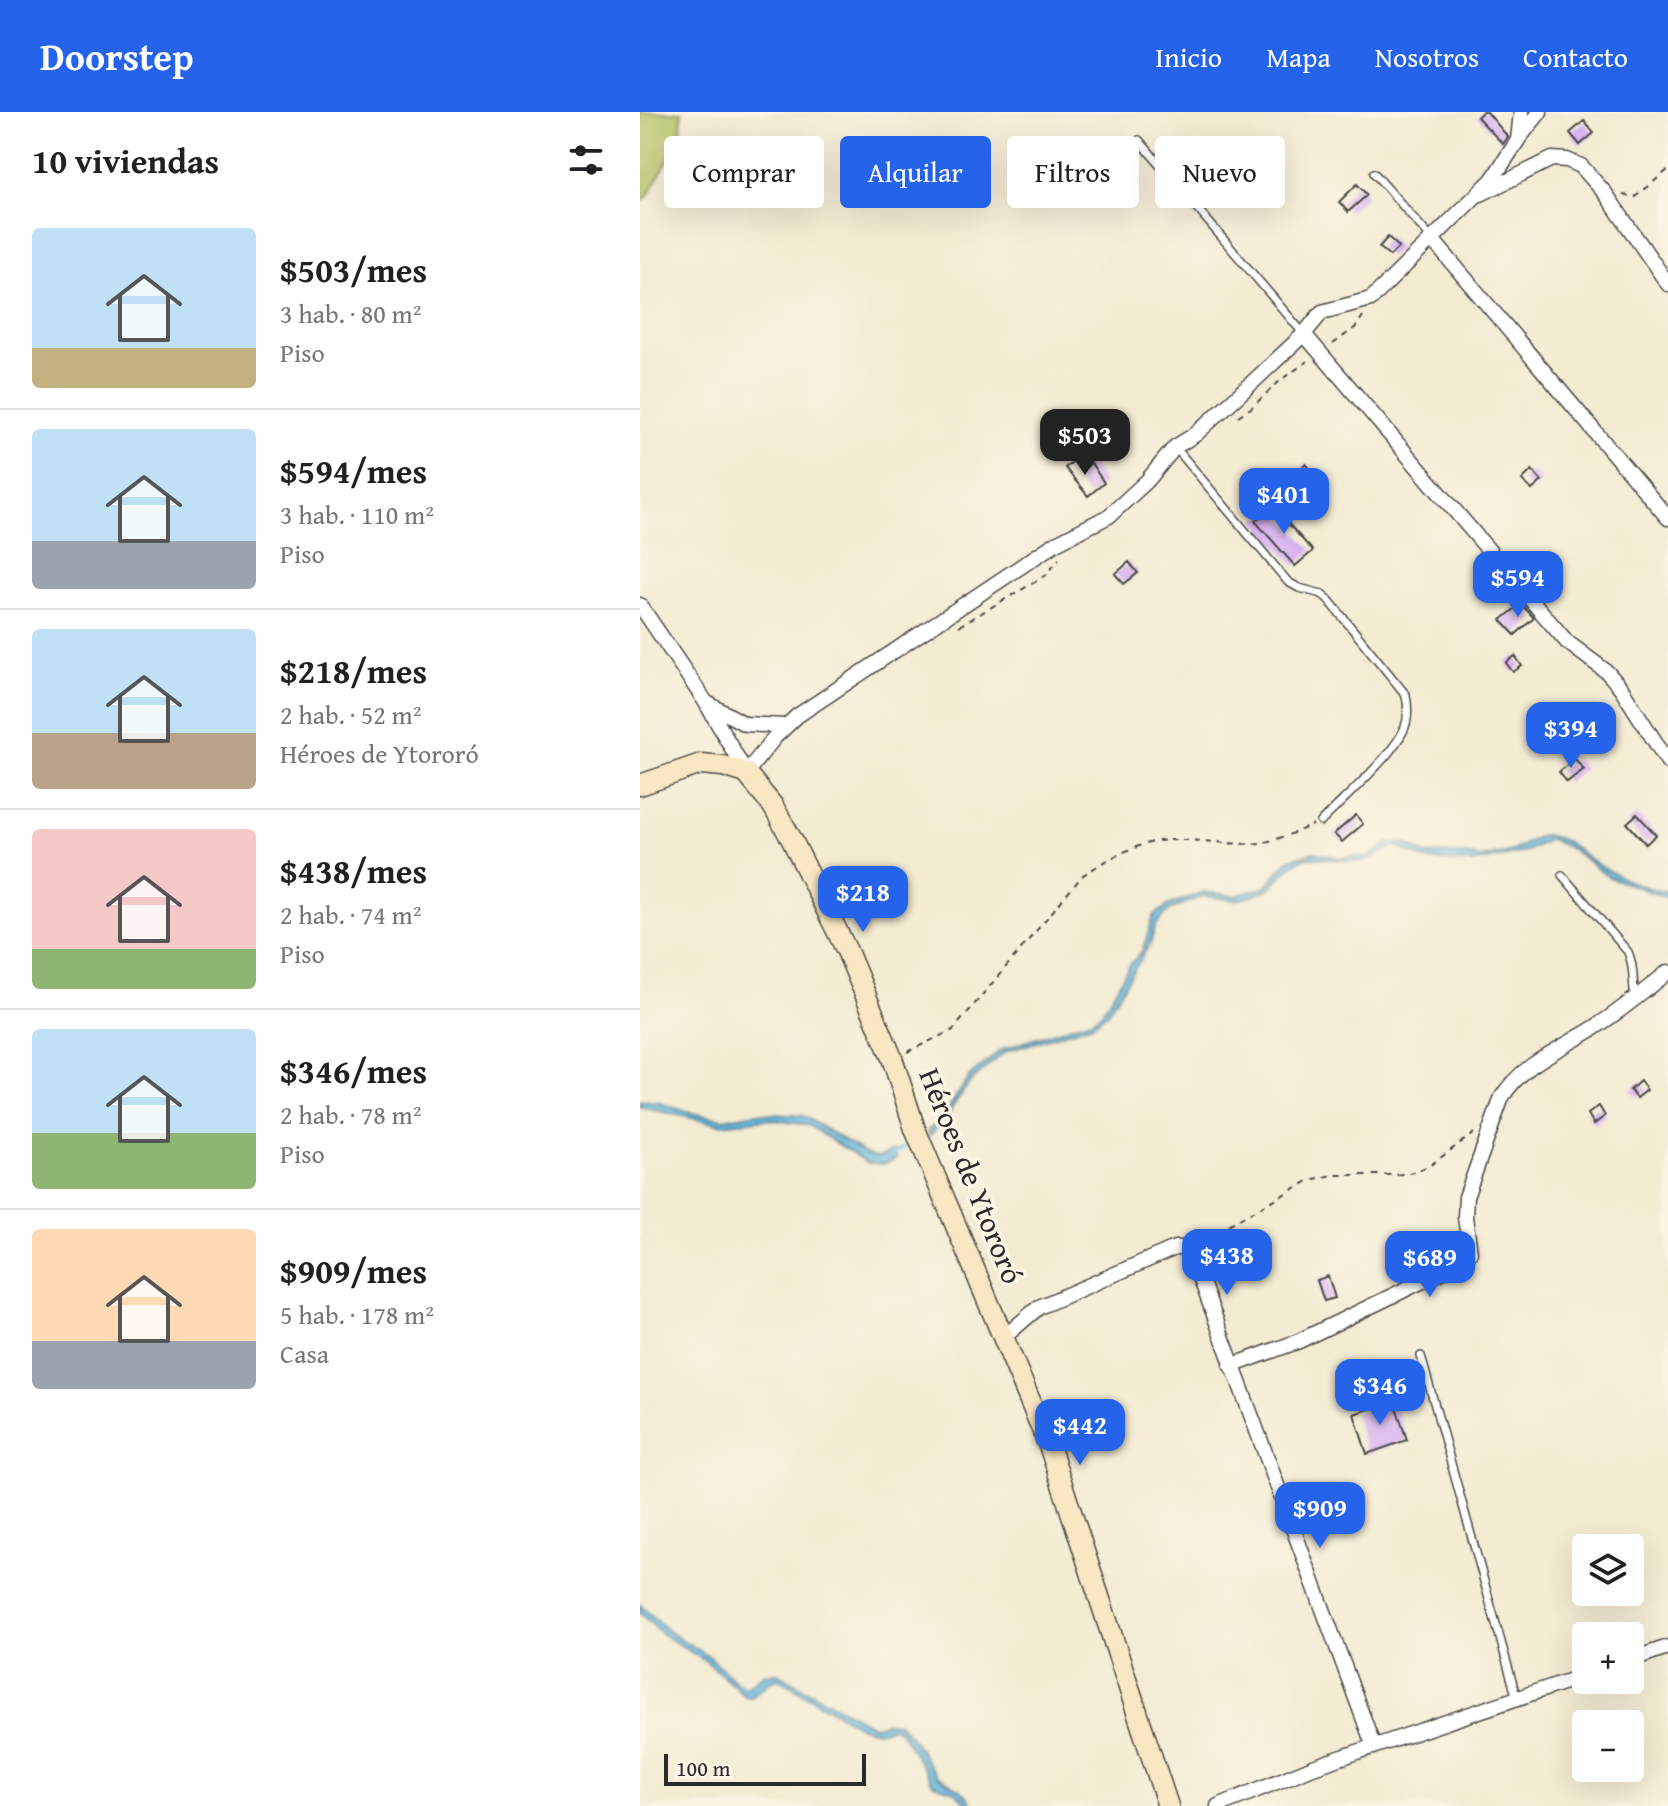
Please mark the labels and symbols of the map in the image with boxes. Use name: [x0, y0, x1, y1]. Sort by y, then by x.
pin: $503: [1038, 409, 1132, 477]
pin: $401: [1237, 468, 1331, 536]
pin: $594: [1471, 551, 1565, 619]
pin: $394: [1524, 702, 1618, 770]
pin: $218: [816, 866, 910, 934]
street label: Héroes de Ytororó: [909, 1061, 1035, 1290]
pin: $438: [1180, 1229, 1274, 1297]
pin: $689: [1383, 1231, 1477, 1299]
pin: $346: [1333, 1359, 1427, 1427]
pin: $442: [1033, 1399, 1127, 1467]
pin: $909: [1273, 1482, 1367, 1550]
scale bar: [664, 1750, 866, 1786]

